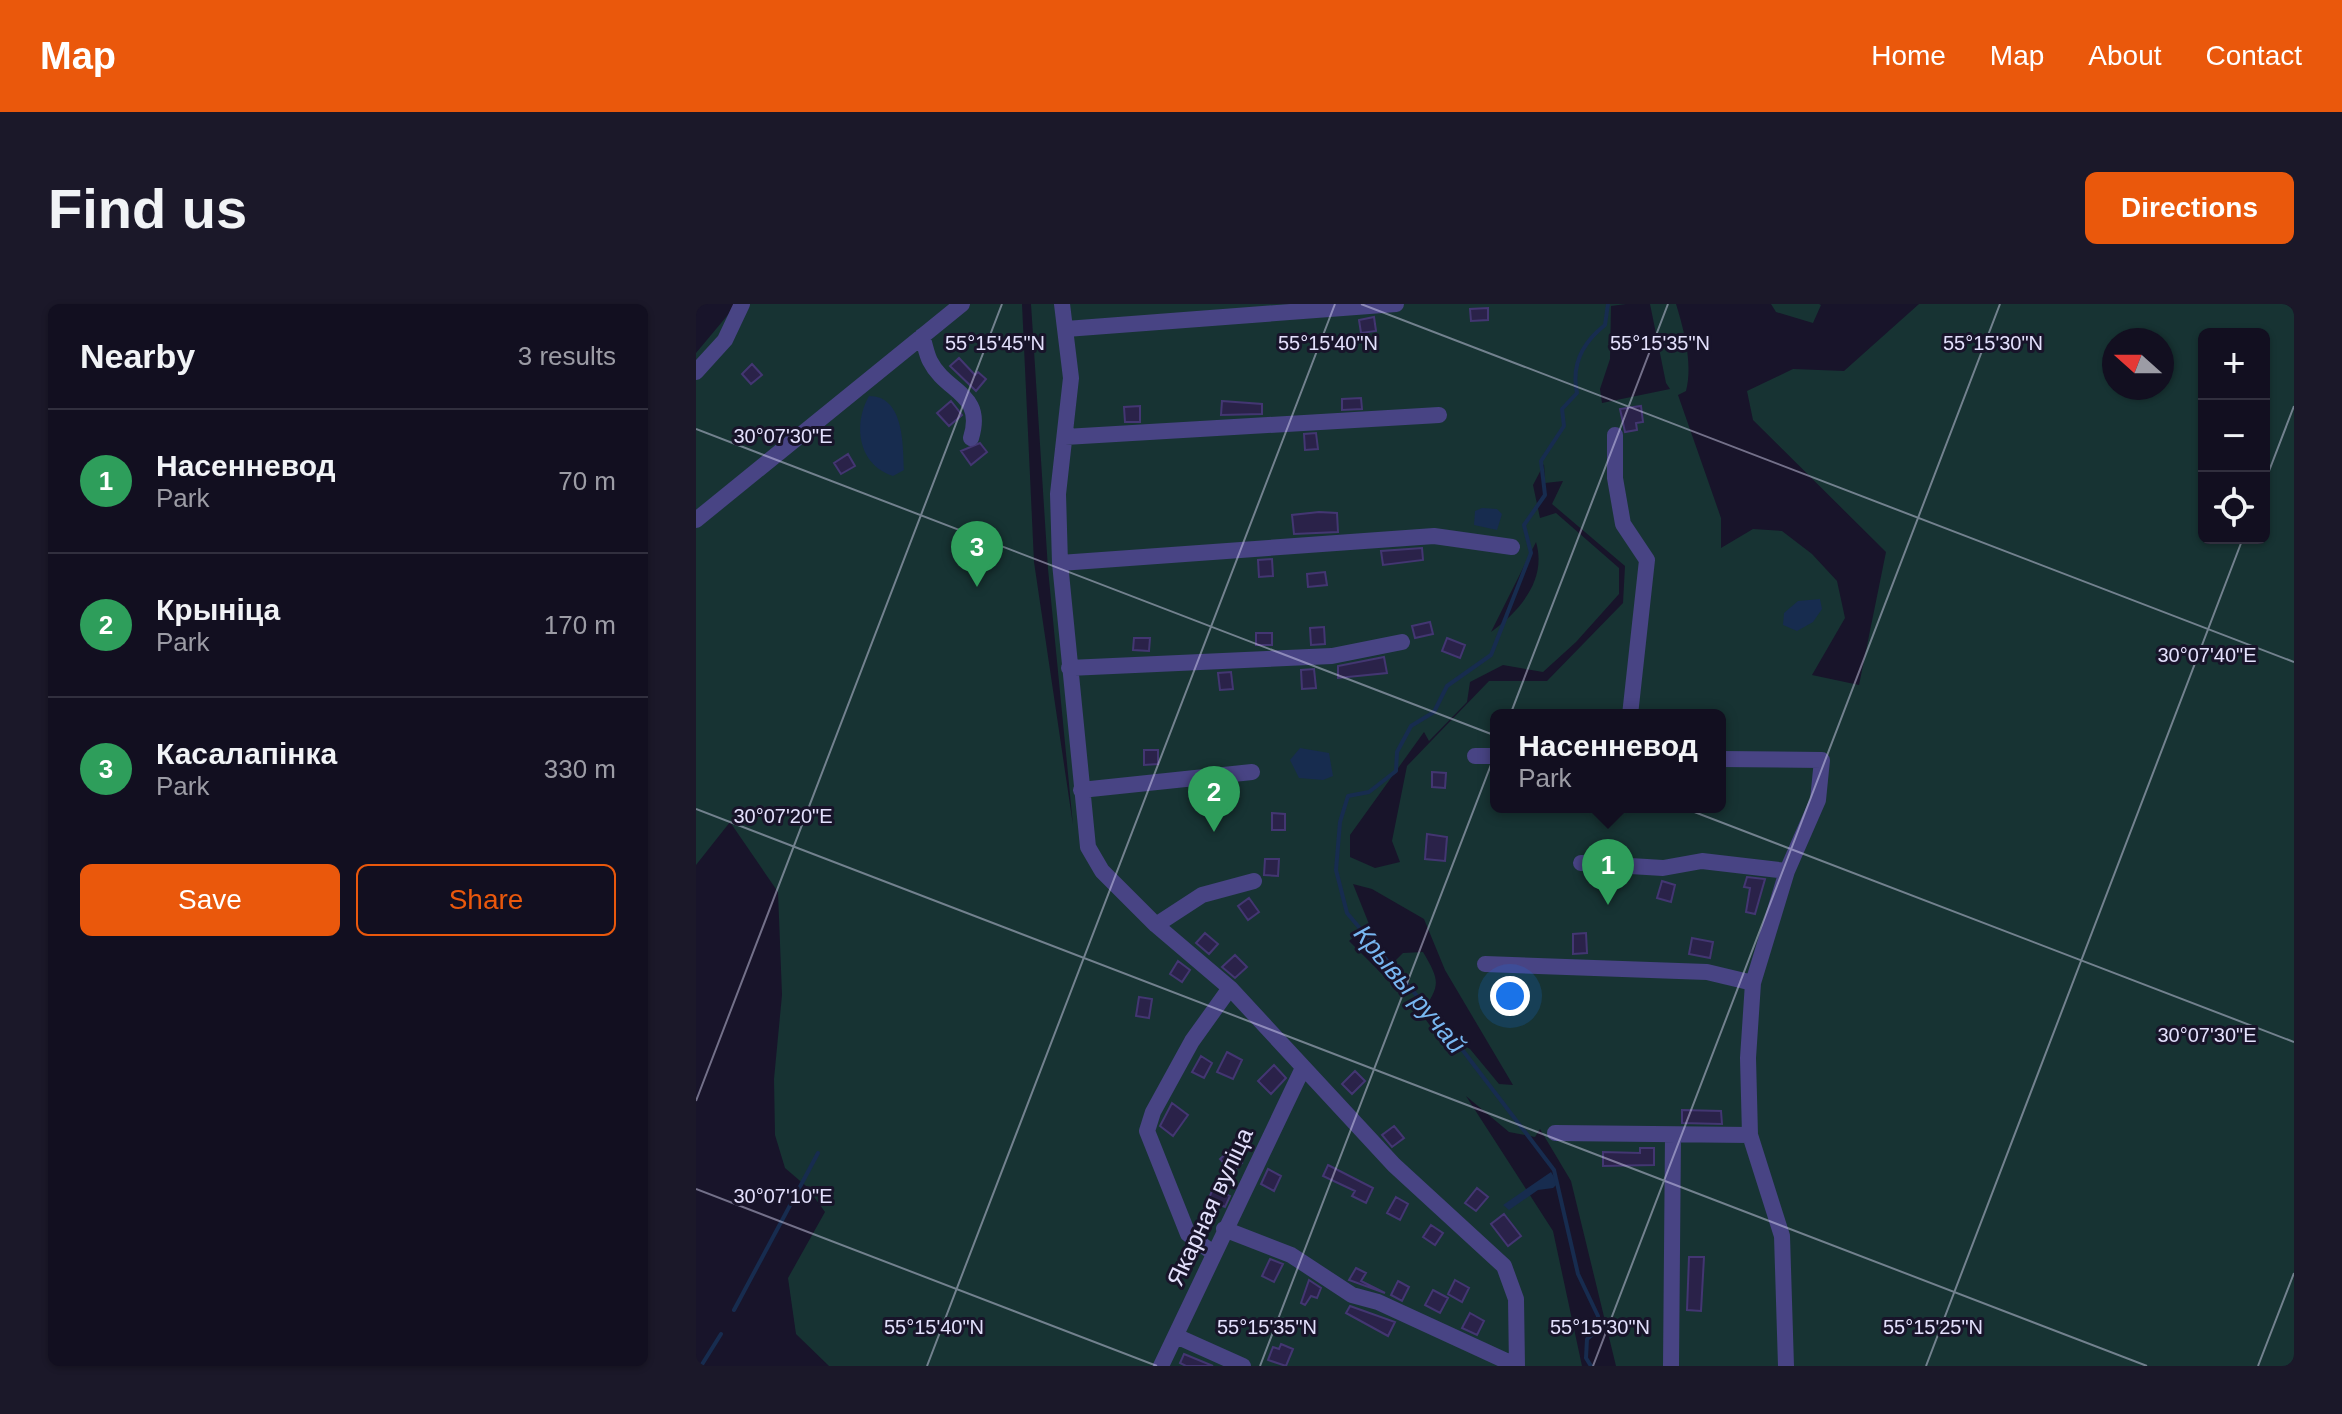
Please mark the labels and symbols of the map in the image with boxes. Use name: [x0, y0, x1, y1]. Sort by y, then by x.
north arrow: [2102, 328, 2174, 400]
text: 55°15'45"N: [945, 332, 1045, 354]
text: 55°15'40"N: [1278, 332, 1378, 354]
text: 55°15'35"N: [1610, 332, 1710, 354]
text: 55°15'30"N: [1943, 332, 2043, 354]
text: 30°07'30"E: [734, 425, 833, 447]
pin: 3: [951, 521, 1003, 587]
text: 30°07'40"E: [2158, 644, 2257, 666]
pin: 2: [1188, 766, 1240, 832]
text: 30°07'20"E: [734, 805, 833, 827]
pin: 1: [1582, 839, 1634, 905]
water label: Крывы ручай: [1348, 919, 1472, 1059]
your location: [1490, 976, 1530, 1016]
text: 30°07'30"E: [2158, 1024, 2257, 1046]
street label: Якарная вуліца: [1161, 1123, 1258, 1290]
text: 30°07'10"E: [734, 1185, 833, 1207]
text: 55°15'40"N: [884, 1316, 984, 1338]
text: 55°15'35"N: [1217, 1316, 1317, 1338]
text: 55°15'30"N: [1550, 1316, 1650, 1338]
text: 55°15'25"N: [1883, 1316, 1983, 1338]

